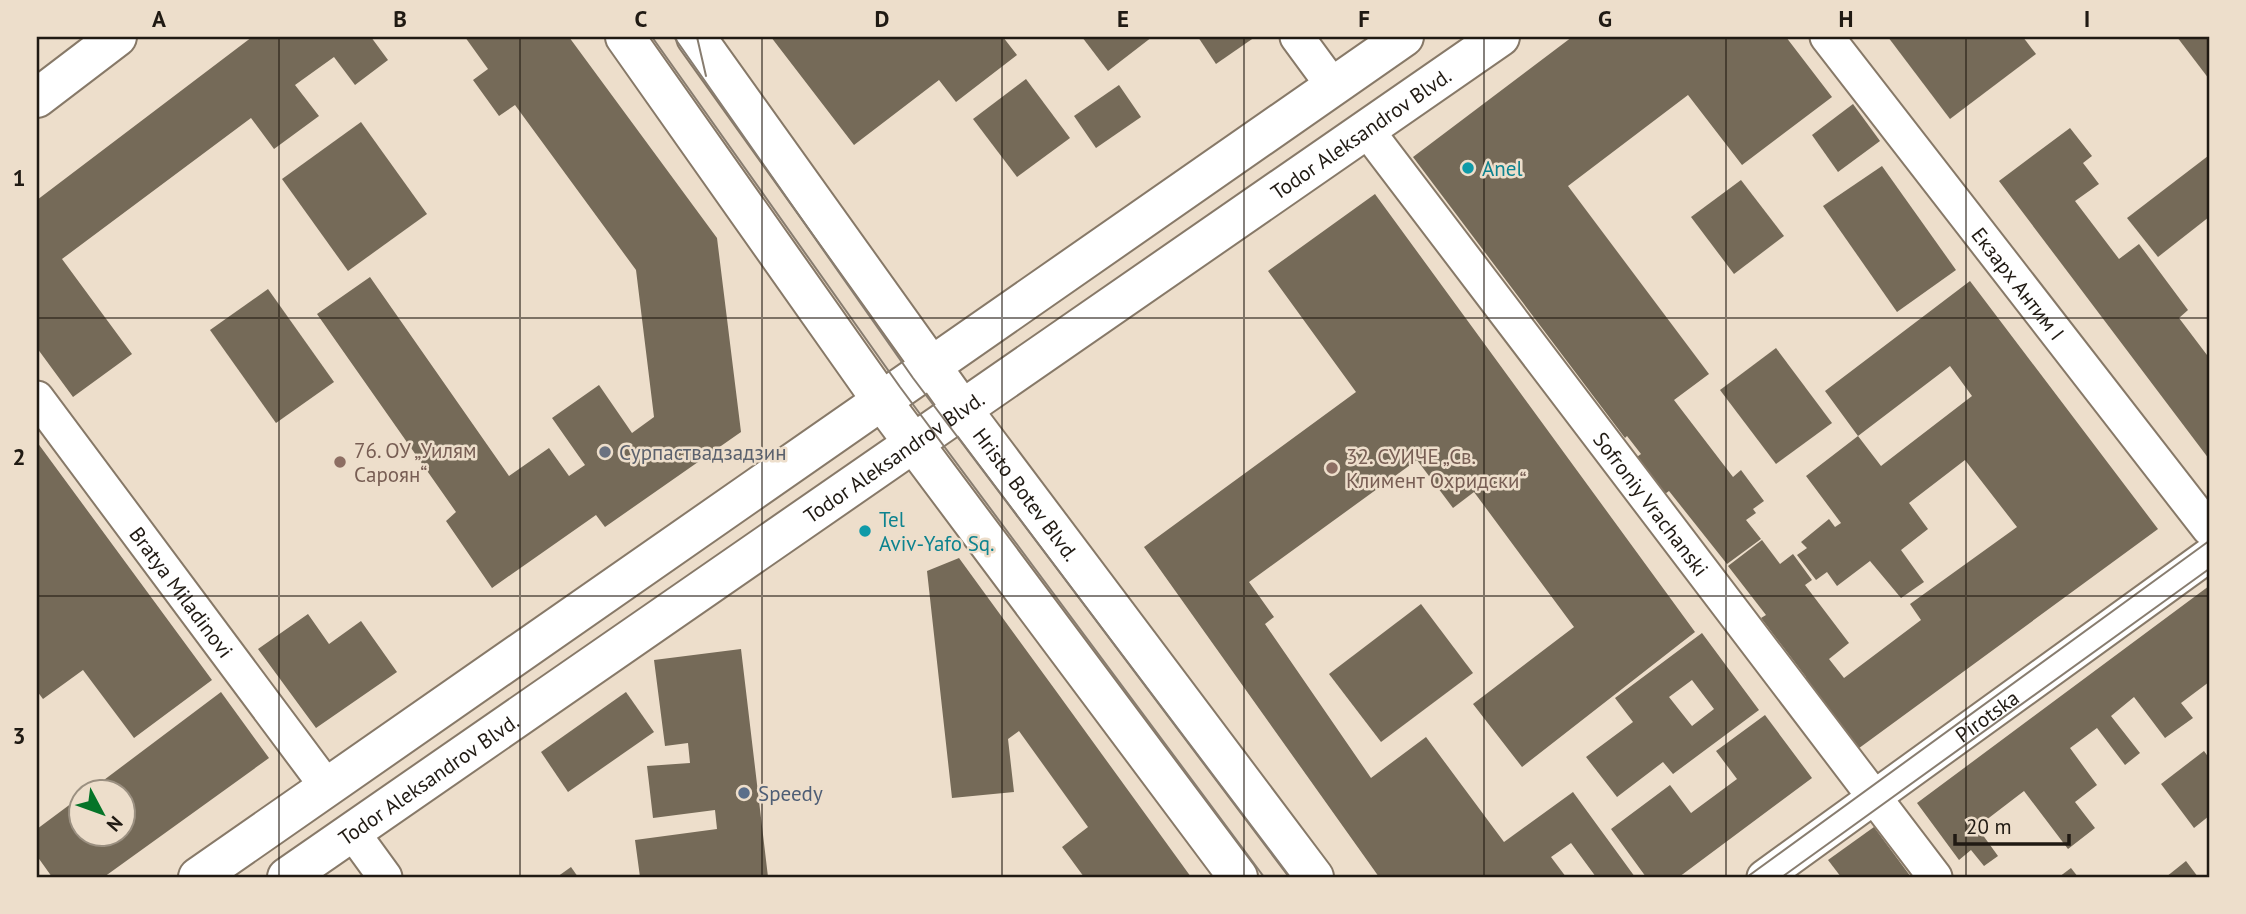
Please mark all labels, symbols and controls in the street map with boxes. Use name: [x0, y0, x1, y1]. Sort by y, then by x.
text: A: [152, 4, 166, 33]
text: B: [393, 4, 407, 33]
text: C: [635, 4, 648, 33]
text: D: [875, 4, 889, 33]
text: E: [1117, 4, 1129, 33]
text: F: [1358, 4, 1370, 33]
text: G: [1598, 4, 1612, 33]
text: H: [1839, 4, 1853, 33]
text: I: [2084, 4, 2090, 33]
street label: Todor Aleksandrov Blvd.: [1265, 62, 1456, 205]
place label: Anel: [1482, 155, 1523, 182]
marker: Anel: [1460, 160, 1476, 176]
text: 1: [12, 163, 26, 192]
street label: Екзарх Антим I: [1966, 222, 2071, 345]
street label: Todor Aleksandrov Blvd.: [798, 385, 989, 529]
street label: Hristo Botev Blvd.: [967, 422, 1085, 566]
street label: Sofroniy Vrachanski: [1588, 426, 1715, 581]
place label: 76. ОУ „Уилям Сароян“: [354, 437, 476, 488]
place label: Сурпаствадзадзин: [619, 439, 787, 466]
text: 2: [12, 442, 26, 471]
place label: 32. СУИЧЕ „Св. Климент Охридски“: [1346, 443, 1527, 494]
marker: Сурпаствадзадзин: [597, 444, 613, 460]
marker: 76. ОУ „Уилям Сароян“: [332, 454, 348, 470]
marker: 32. СУИЧЕ „Св. Климент Охридски“: [1324, 460, 1340, 476]
place label: Tel Aviv-Yafo Sq.: [879, 506, 995, 557]
street label: Bratya Miladinovi: [124, 521, 239, 663]
marker: Tel Aviv-Yafo Sq.: [857, 523, 873, 539]
street label: Pirotska: [1950, 684, 2024, 748]
street label: Todor Aleksandrov Blvd.: [333, 707, 524, 851]
text: 3: [12, 721, 26, 750]
north arrow: [66, 778, 136, 848]
place label: Speedy: [758, 780, 823, 807]
marker: Speedy: [736, 785, 752, 801]
scale bar: [1955, 802, 2069, 846]
text: N: [102, 812, 128, 837]
text: 20 m: [1966, 813, 2012, 840]

